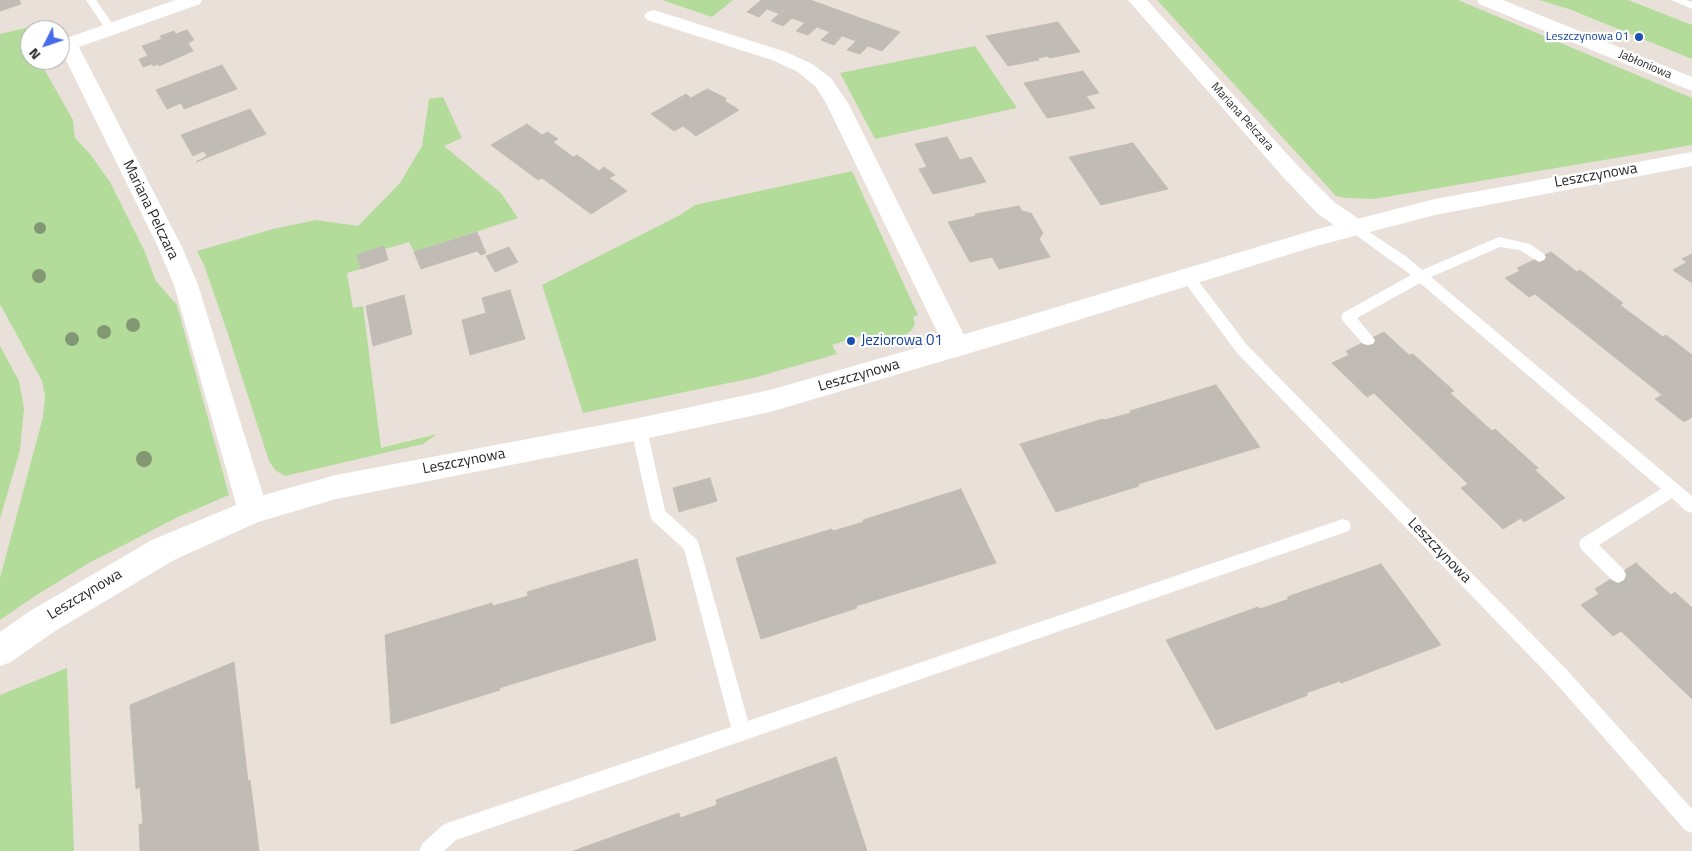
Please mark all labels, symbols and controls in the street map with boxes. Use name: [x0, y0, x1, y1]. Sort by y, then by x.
north arrow: [20, 20, 70, 70]
place label: Leszczynowa 01: [1546, 30, 1629, 44]
marker: Leszczynowa 01: [1633, 31, 1645, 43]
text: N: [23, 44, 45, 65]
street label: Jabłoniowa: [1616, 47, 1674, 83]
street label: Mariana Pelczara: [1208, 80, 1276, 154]
street label: Mariana Pelczara: [118, 157, 182, 263]
street label: Leszczynowa: [1553, 160, 1639, 192]
place label: Jeziorowa 01: [861, 332, 943, 350]
marker: Jeziorowa 01: [845, 335, 857, 347]
street label: Leszczynowa: [816, 356, 902, 396]
street label: Leszczynowa: [421, 445, 507, 479]
street label: Leszczynowa: [1403, 515, 1475, 587]
street label: Leszczynowa: [44, 566, 126, 624]

